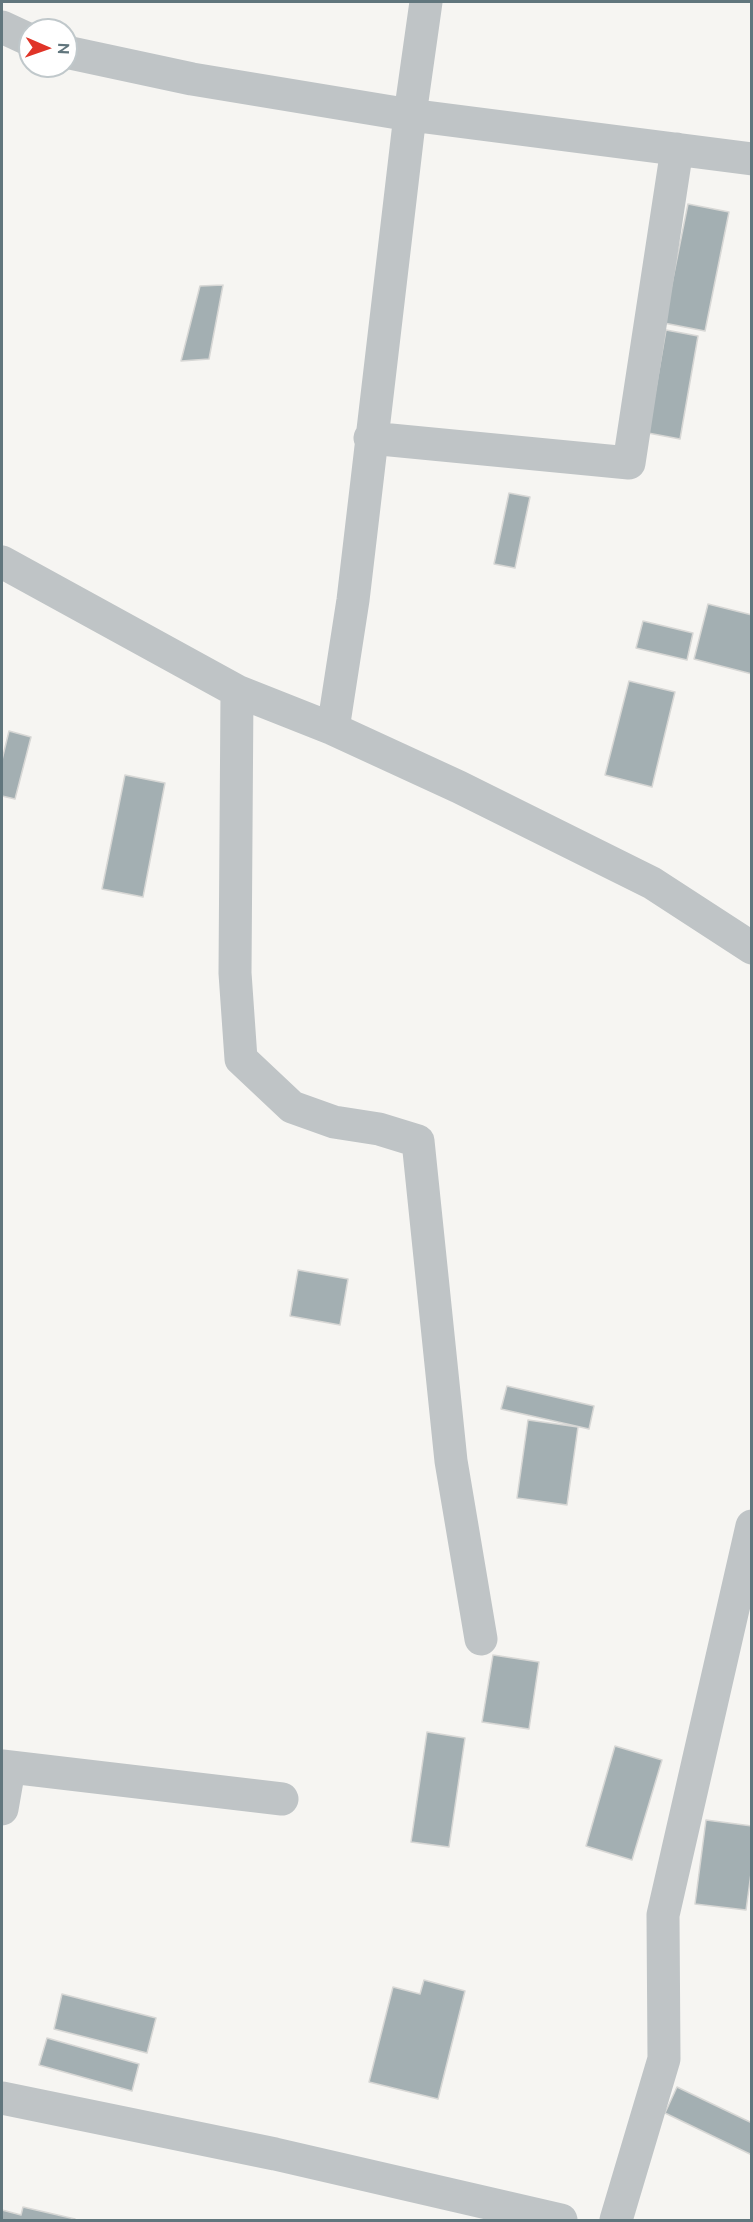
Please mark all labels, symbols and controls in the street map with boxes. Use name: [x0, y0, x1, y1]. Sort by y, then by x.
north arrow: [18, 18, 78, 78]
text: N: [55, 42, 73, 55]

